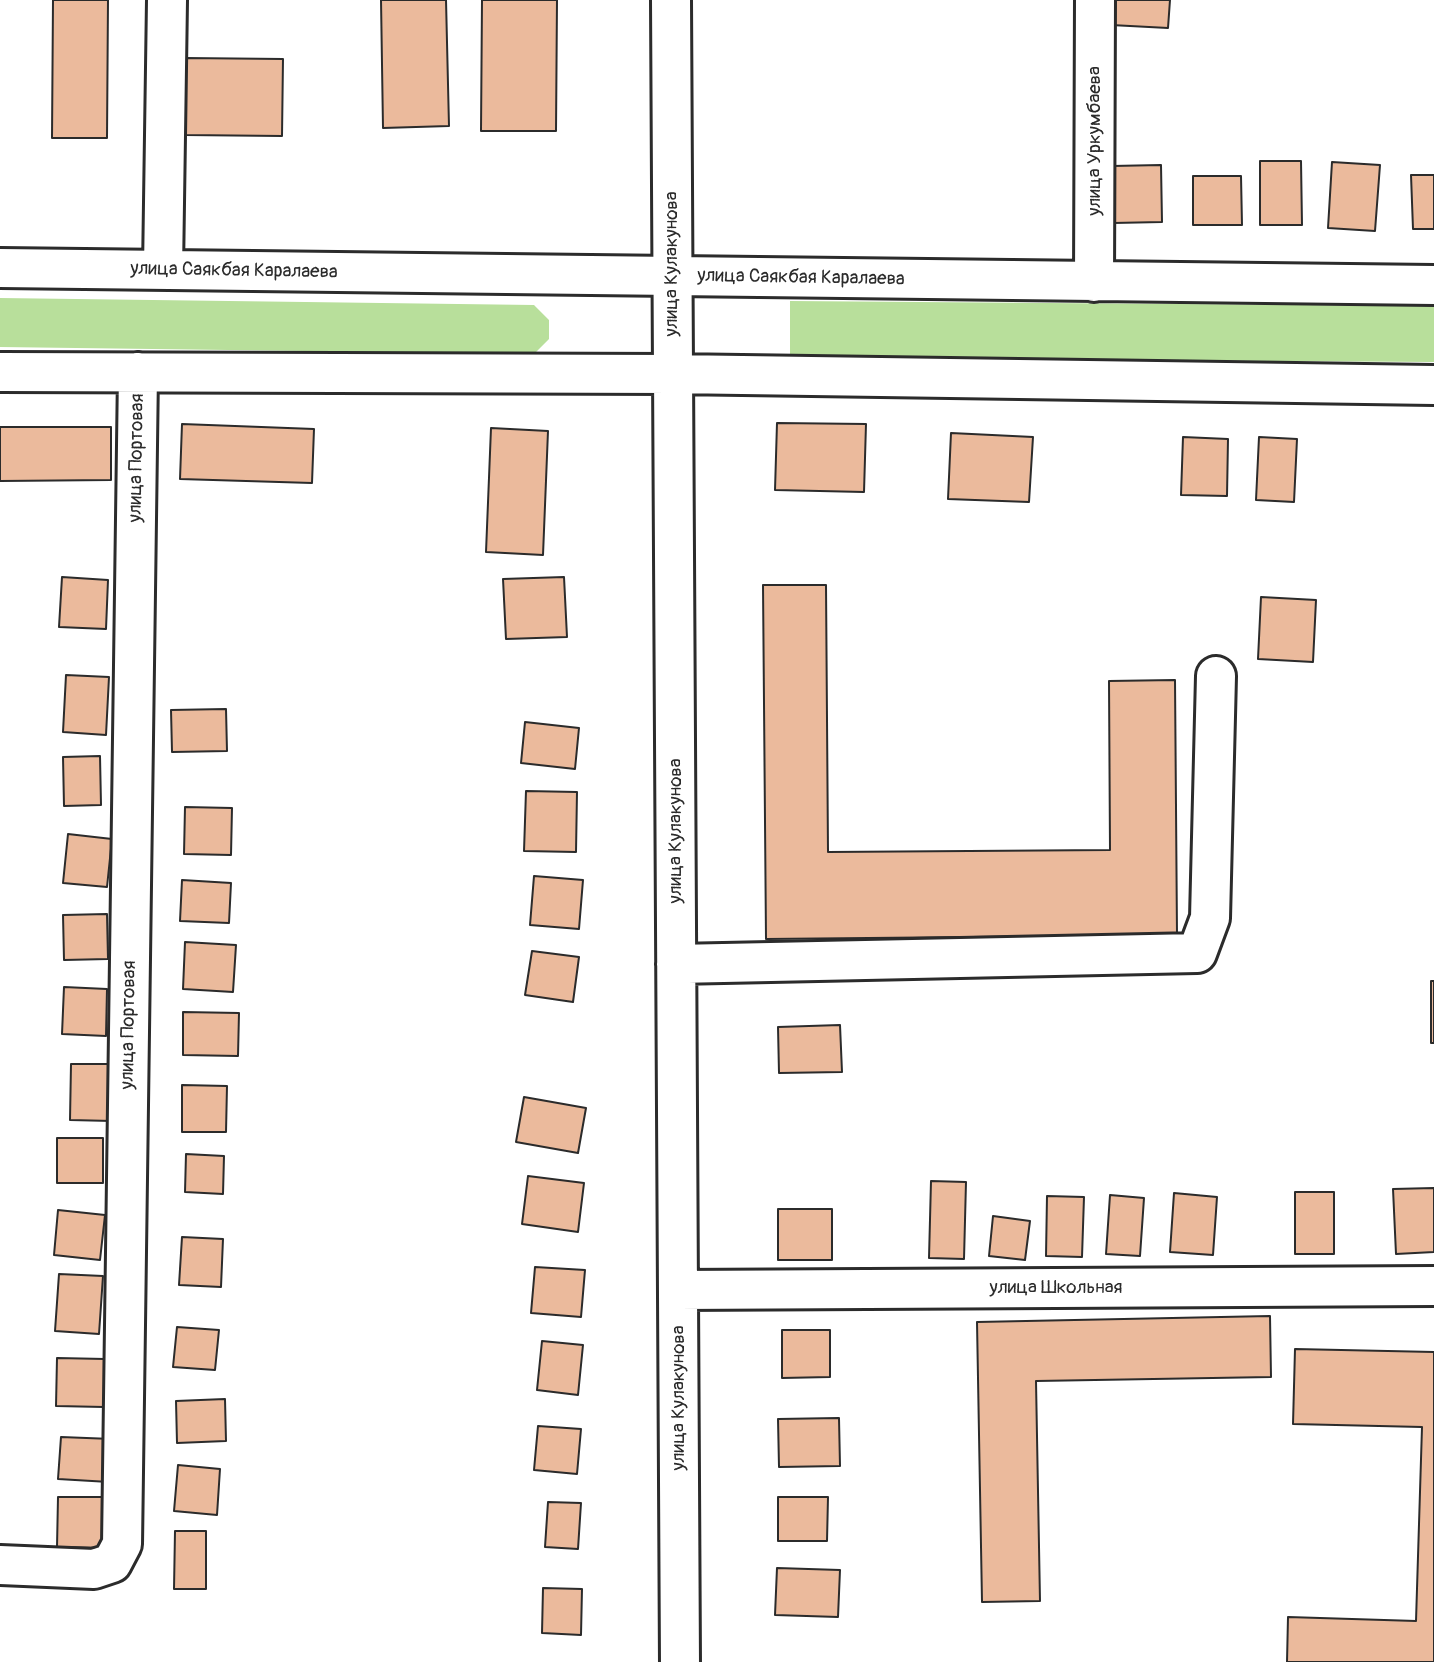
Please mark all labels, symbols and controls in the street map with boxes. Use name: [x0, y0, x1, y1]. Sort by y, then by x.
street label: улица Уркумбаева: [1084, 66, 1106, 216]
street label: улица Кулакунова: [661, 191, 683, 337]
street label: улица Саякбая Каралаева: [130, 258, 338, 284]
street label: улица Саякбая Каралаева: [697, 265, 905, 291]
street label: улица Портовая: [124, 393, 150, 523]
street label: улица Кулакунова: [665, 758, 687, 904]
street label: улица Портовая: [116, 960, 142, 1090]
street label: улица Школьная: [990, 1277, 1122, 1299]
street label: улица Кулакунова: [668, 1325, 690, 1471]

